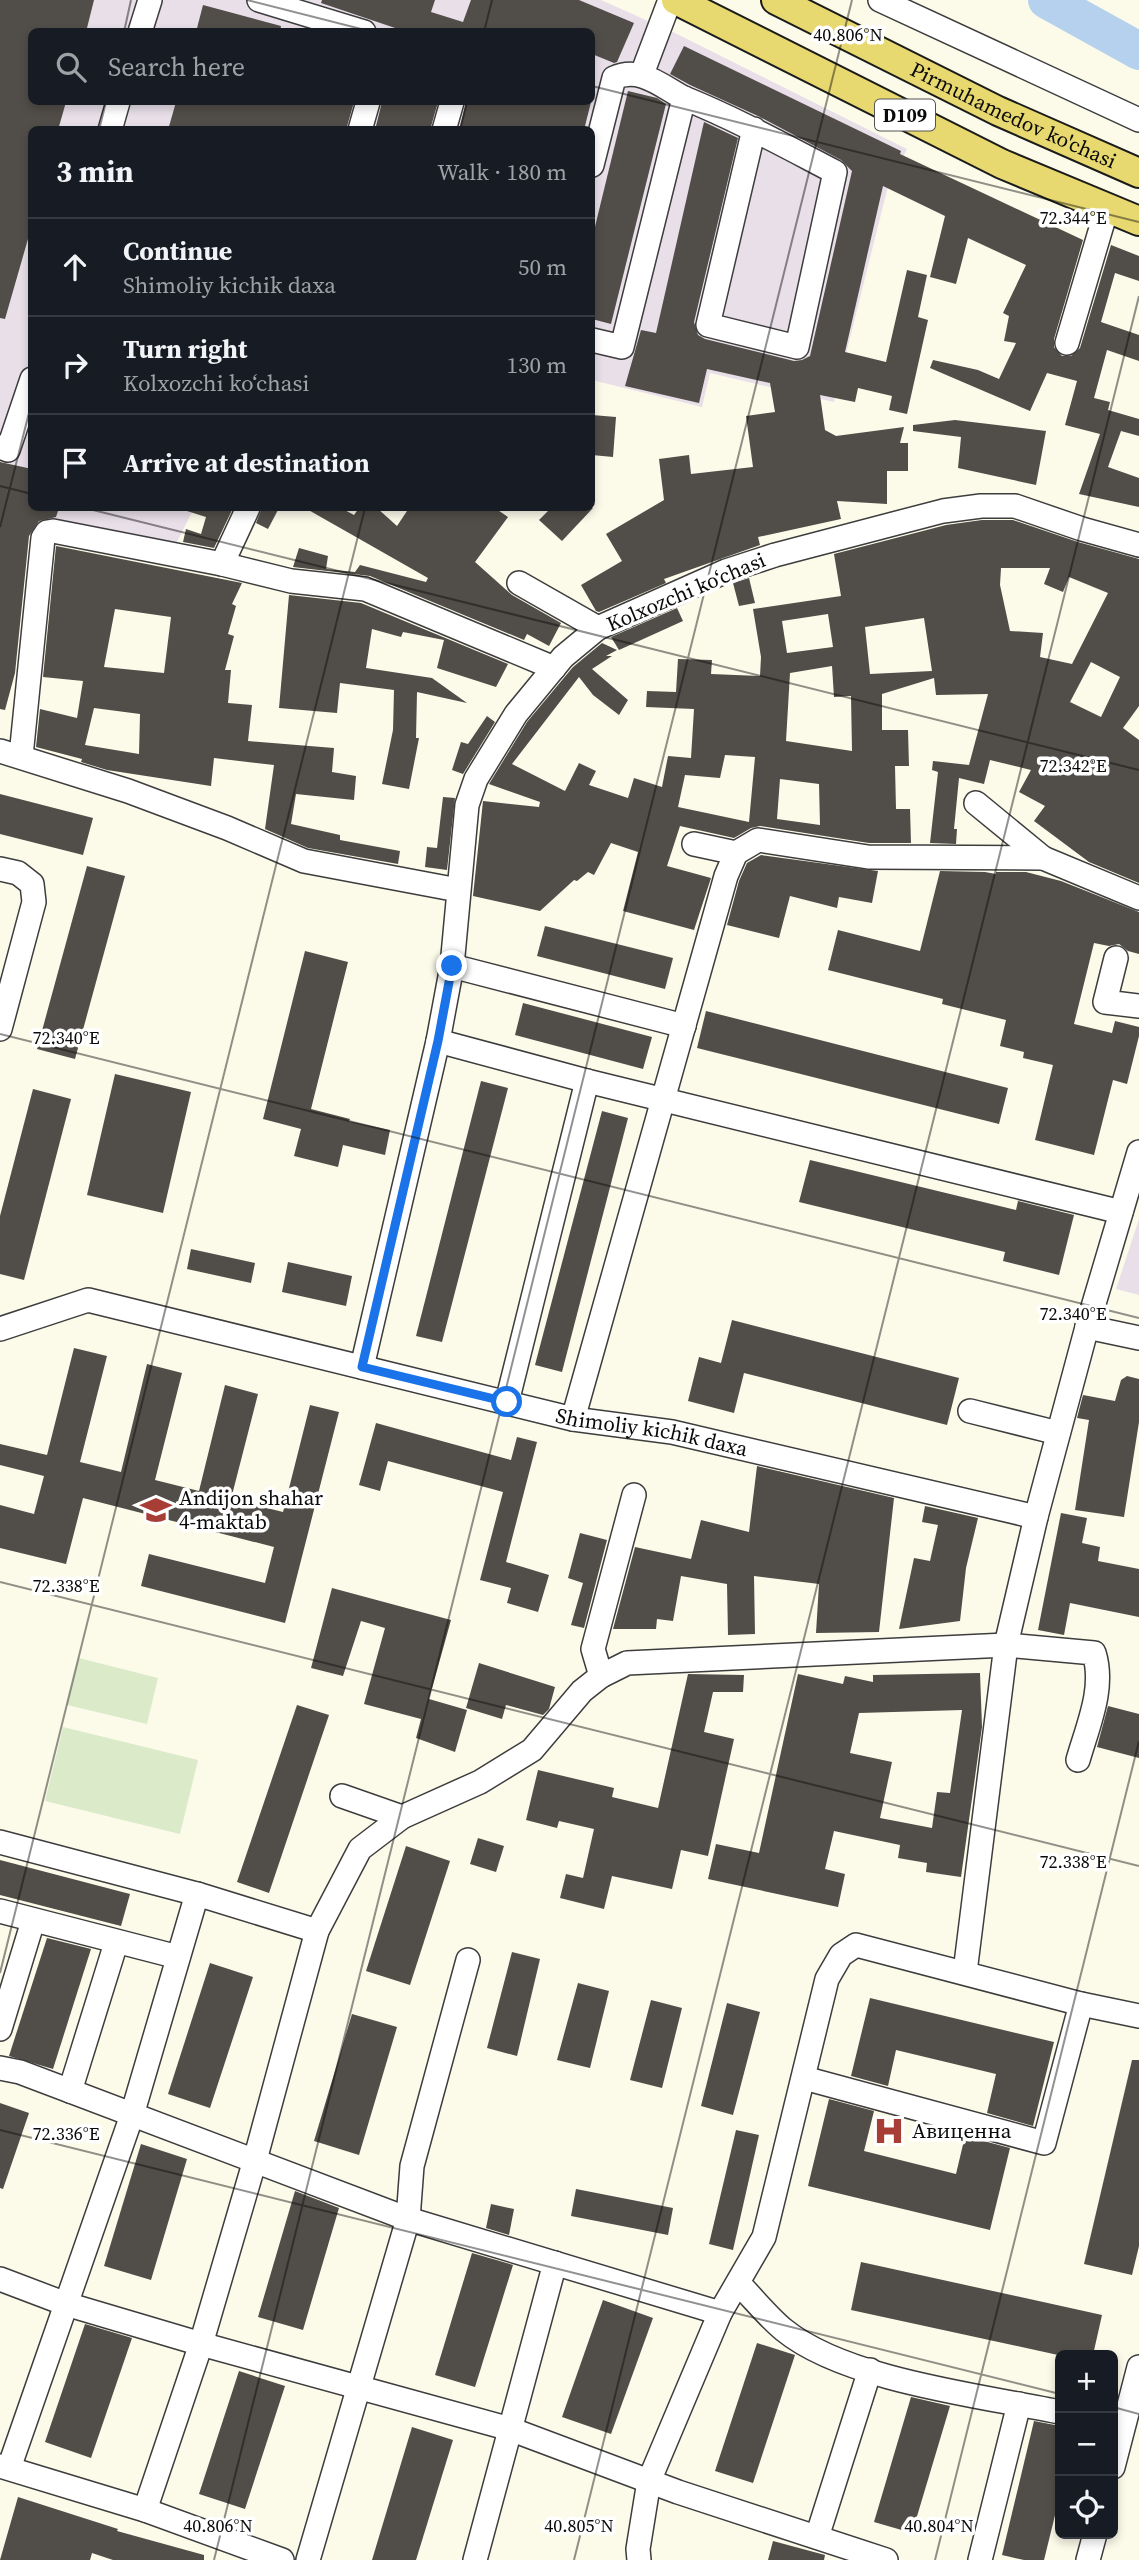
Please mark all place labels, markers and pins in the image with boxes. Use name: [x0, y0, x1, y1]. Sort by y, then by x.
place label: Andijon shahar 4-maktab: [179, 1483, 323, 1536]
school or university icon: Andijon shahar 4-maktab: [139, 1493, 173, 1527]
hospital icon: Авиценна: [872, 2114, 906, 2148]
place label: Авиценна: [912, 2116, 1012, 2145]

